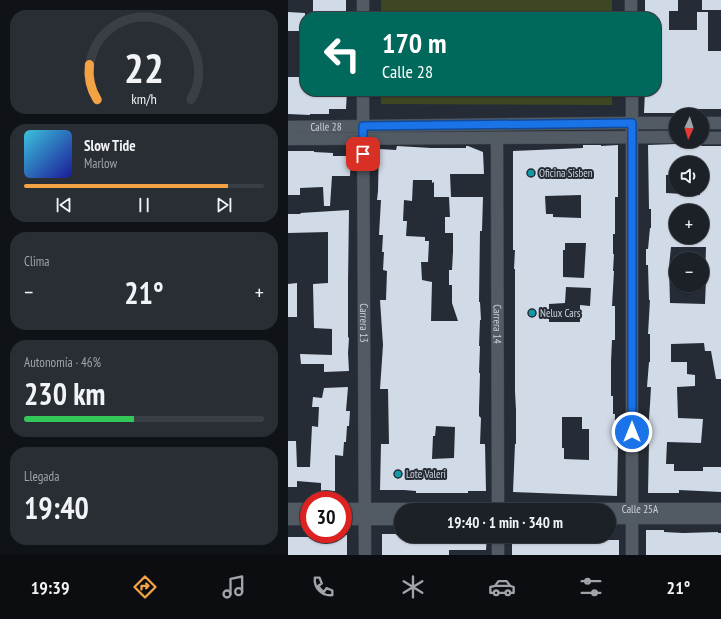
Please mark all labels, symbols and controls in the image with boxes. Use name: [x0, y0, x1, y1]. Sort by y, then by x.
text: 170 m: [382, 24, 446, 61]
icon: left: [316, 28, 368, 80]
text: 22: [124, 41, 164, 94]
text: Calle 28: [382, 60, 433, 83]
text: km/h: [131, 89, 157, 108]
north arrow: [669, 108, 709, 148]
map controls: [669, 108, 709, 292]
street label: Calle 28: [310, 119, 342, 134]
text: Slow Tide: [84, 136, 136, 155]
pin: [346, 137, 380, 171]
icon: arrive: [352, 143, 374, 165]
text: Marlow: [84, 155, 117, 172]
button: sound: [669, 156, 709, 196]
place label: Oficina Sisben: [539, 166, 593, 180]
marker: Oficina Sisben: [526, 168, 536, 178]
icon: previous: [53, 194, 75, 216]
icon: pause: [133, 194, 155, 216]
icon: next: [213, 194, 235, 216]
button: +: [669, 204, 709, 244]
button: −: [669, 252, 709, 292]
text: Clima: [24, 253, 49, 270]
text: 21°: [124, 273, 164, 312]
text: −: [24, 278, 33, 306]
text: +: [255, 278, 264, 306]
street label: Carrera 13: [357, 303, 371, 343]
street label: Carrera 14: [490, 304, 505, 344]
place label: Nelux Cars: [540, 306, 581, 320]
marker: Nelux Cars: [527, 308, 537, 318]
text: Autonomía · 46%: [24, 354, 101, 371]
text: 230 km: [24, 374, 105, 413]
position arrow: [611, 411, 653, 453]
place label: Lote Valeri: [406, 467, 446, 481]
text: Llegada: [24, 468, 59, 485]
marker: Lote Valeri: [393, 469, 403, 479]
text: 19:40: [24, 488, 89, 527]
speed limit sign: 30: [300, 491, 352, 543]
street label: Calle 25A: [622, 502, 659, 516]
text: 19:40 · 1 min · 340 m: [447, 513, 563, 532]
icon: directions: [131, 573, 159, 601]
icon: music: [220, 573, 248, 601]
icon: phone: [309, 573, 337, 601]
icon: climate: [399, 573, 427, 601]
icon: car: [488, 573, 516, 601]
icon: filters: [577, 573, 605, 601]
text: 19:39: [31, 576, 70, 599]
text: 21°: [667, 576, 690, 599]

